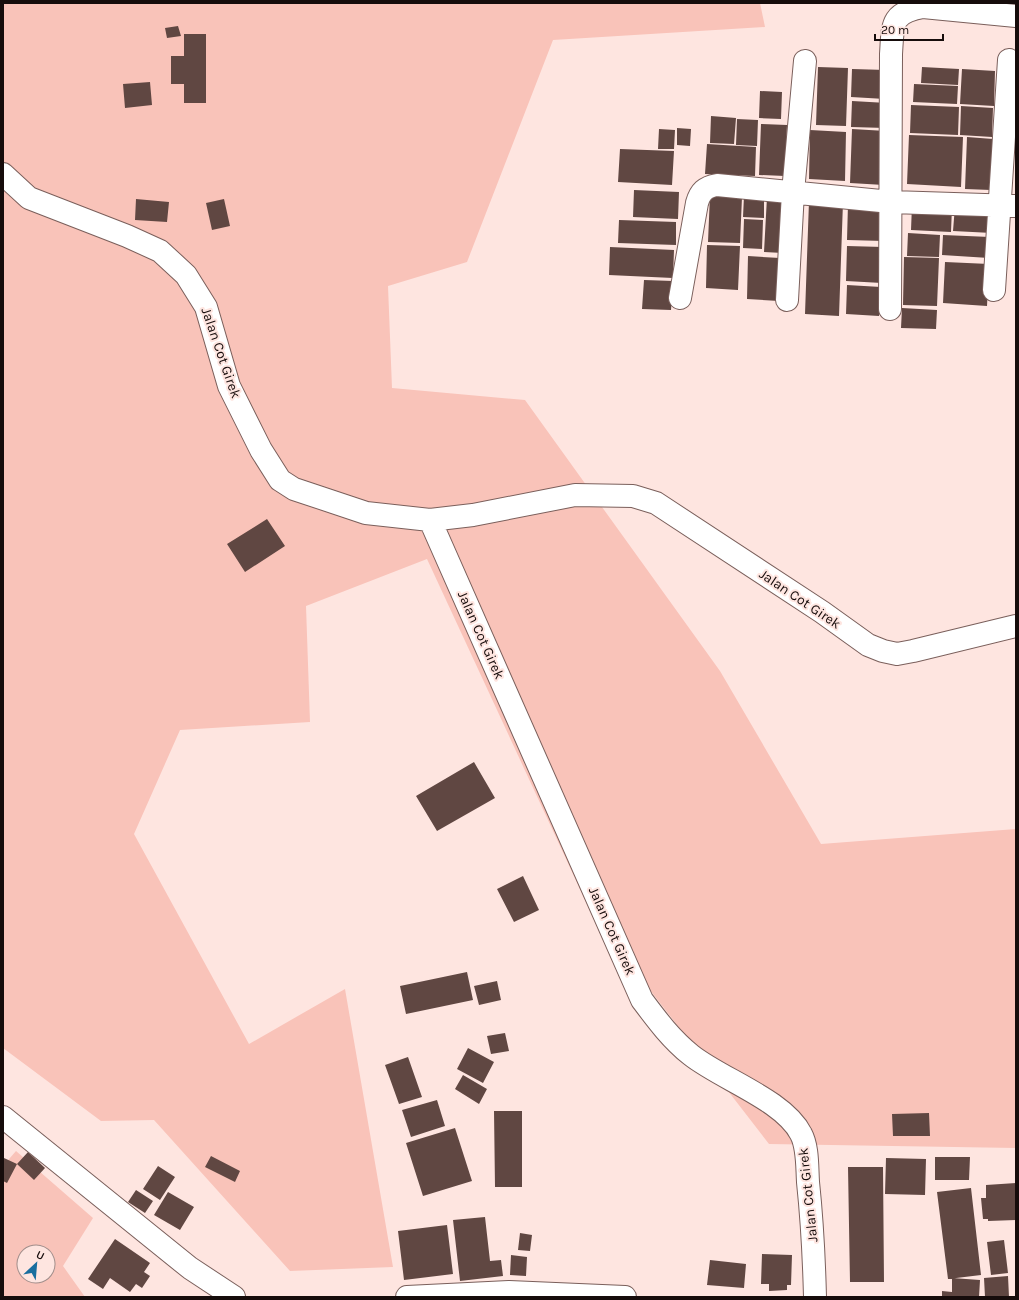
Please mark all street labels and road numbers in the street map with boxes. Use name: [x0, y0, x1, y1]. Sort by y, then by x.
street label: Jalan Cot Girek: [198, 305, 245, 401]
street label: Jalan Cot Girek: [756, 565, 844, 633]
street label: Jalan Cot Girek: [454, 588, 508, 682]
street label: Jalan Cot Girek: [585, 884, 639, 978]
street label: Jalan Cot Girek: [795, 1147, 821, 1243]

